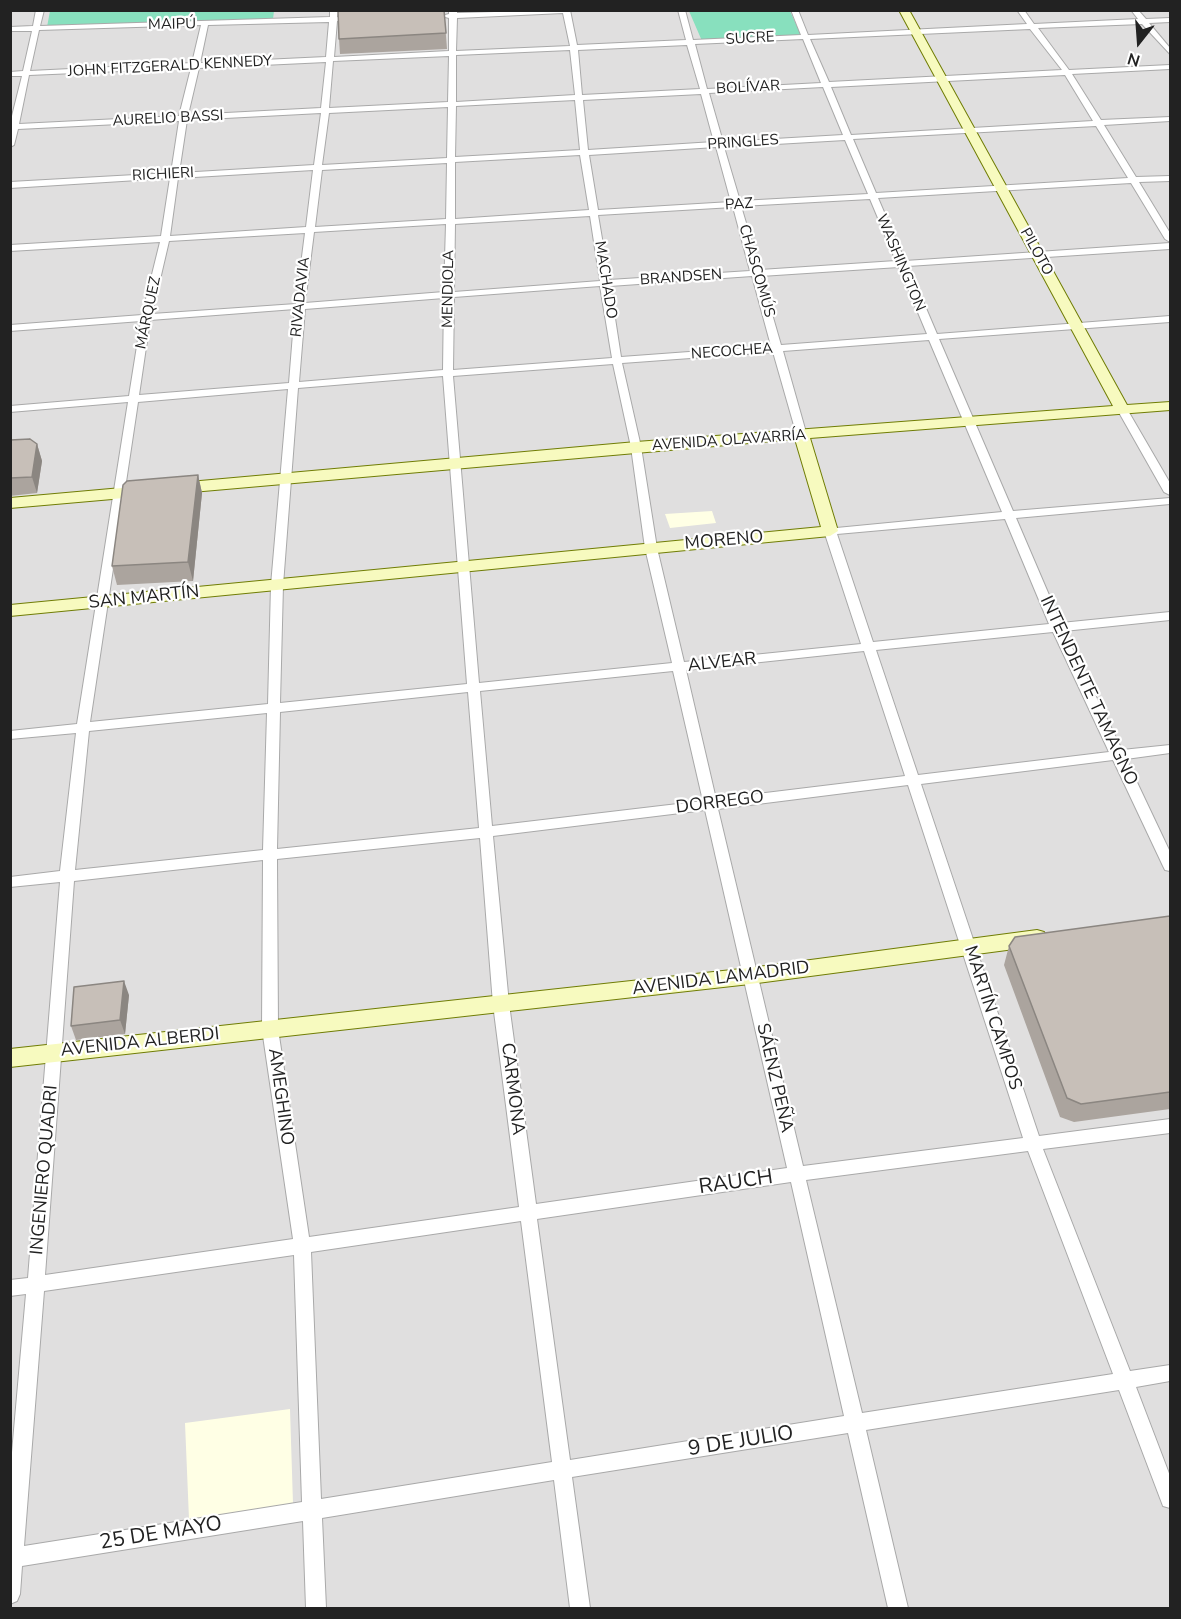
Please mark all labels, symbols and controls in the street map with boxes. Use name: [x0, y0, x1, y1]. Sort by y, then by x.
north arrow: [1109, 12, 1169, 72]
street label: MAIPÚ: [148, 16, 196, 34]
street label: SUCRE: [725, 29, 775, 49]
text: N: [1125, 47, 1143, 71]
street label: JOHN FITZGERALD KENNEDY: [67, 53, 273, 81]
street label: BOLÍVAR: [716, 77, 780, 99]
street label: AURELIO BASSI: [112, 107, 224, 131]
street label: PRINGLES: [707, 132, 779, 154]
street label: RICHIERI: [132, 164, 194, 186]
street label: PAZ: [724, 195, 754, 215]
street label: WASHINGTON: [871, 212, 929, 314]
street label: CHASCOMÚS: [734, 222, 778, 320]
street label: PILOTO: [1016, 225, 1056, 279]
street label: MACHADO: [590, 240, 620, 320]
street label: MENDIOLA: [439, 250, 459, 328]
street label: RIVADAVIA: [288, 256, 314, 338]
street label: BRANDSEN: [639, 266, 723, 290]
street label: MÁRQUEZ: [133, 275, 165, 351]
street label: NECOCHEA: [690, 340, 774, 364]
street label: AVENIDA OLAVARRÍA: [651, 427, 807, 455]
street label: MORENO: [684, 527, 764, 555]
street label: SAN MARTÍN: [88, 581, 200, 615]
street label: INTENDENTE TAMAGNO: [1035, 593, 1141, 789]
street label: ALVEAR: [687, 649, 757, 677]
street label: DORREGO: [675, 787, 765, 819]
street label: MARTÍN CAMPOS: [959, 943, 1025, 1093]
street label: AVENIDA LAMADRID: [631, 957, 811, 1001]
street label: SÁENZ PEÑA: [751, 1021, 797, 1135]
street label: AVENIDA ALBERDI: [60, 1024, 220, 1062]
street label: CARMONA: [496, 1042, 528, 1136]
street label: AMEGHINO: [263, 1047, 297, 1147]
street label: INGENIERO QUADRI: [27, 1084, 63, 1256]
street label: RAUCH: [697, 1165, 775, 1201]
street label: 9 DE JULIO: [687, 1421, 795, 1463]
street label: 25 DE MAYO: [98, 1512, 224, 1556]

